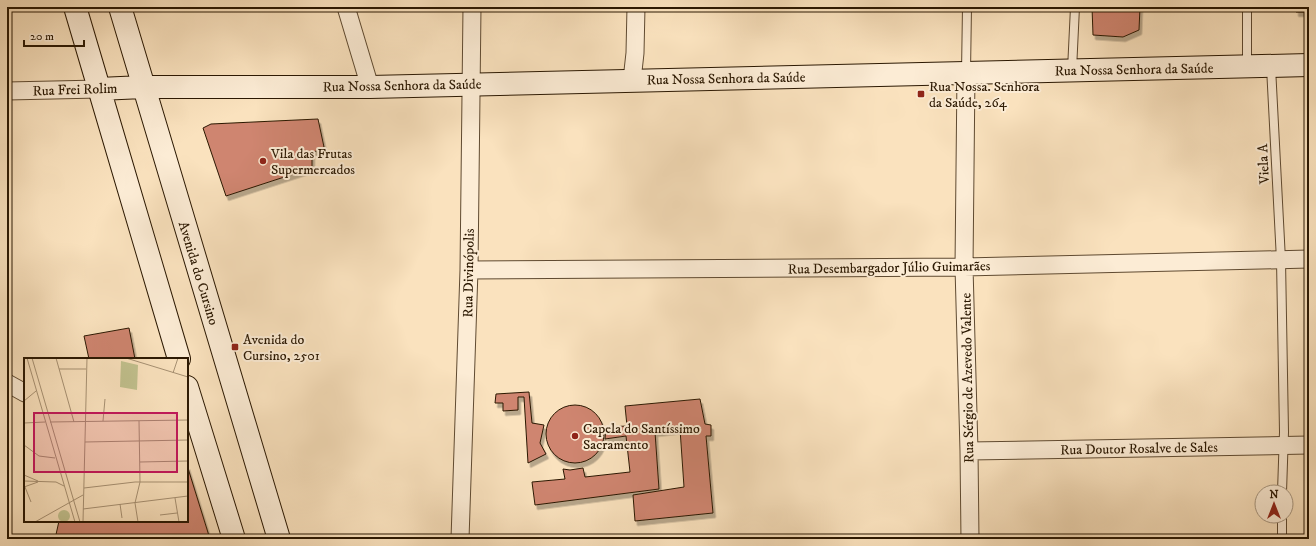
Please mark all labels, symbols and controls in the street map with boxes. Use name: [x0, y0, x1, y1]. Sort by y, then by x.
scale bar: [24, 22, 84, 48]
text: 20 m: [30, 29, 54, 44]
street label: Rua Nossa Senhora da Saúde: [1054, 60, 1214, 80]
street label: Rua Nossa Senhora da Saúde: [646, 69, 806, 89]
street label: Rua Nossa Senhora da Saúde: [322, 76, 482, 96]
place label: Rua Nossa. Senhora da Saúde, 264: [929, 78, 1039, 112]
street label: Rua Frei Rolim: [32, 80, 118, 100]
marker: Rua Nossa. Senhora da Saúde, 264: [916, 89, 926, 99]
street label: Viela A: [1254, 142, 1274, 186]
place label: Vila das Frutas Supermercados: [270, 145, 355, 179]
marker: Vila das Frutas Supermercados: [258, 156, 268, 166]
street label: Avenida do Cursino: [174, 219, 222, 328]
street label: Rua Divinópolis: [459, 228, 479, 318]
street label: Rua Desembargador Júlio Guimarães: [788, 257, 991, 279]
street label: Rua Sérgio de Azevedo Valente: [958, 292, 978, 463]
place label: Avenida do Cursino, 2501: [243, 331, 320, 365]
marker: Avenida do Cursino, 2501: [230, 342, 240, 352]
inset map: [24, 358, 188, 522]
place label: Capela do Santíssimo Sacramento: [583, 420, 700, 454]
marker: Capela do Santíssimo Sacramento: [570, 431, 580, 441]
street label: Rua Doutor Rosalve de Sales: [1060, 439, 1218, 459]
north arrow: [1254, 484, 1294, 524]
text: N: [1269, 488, 1279, 502]

